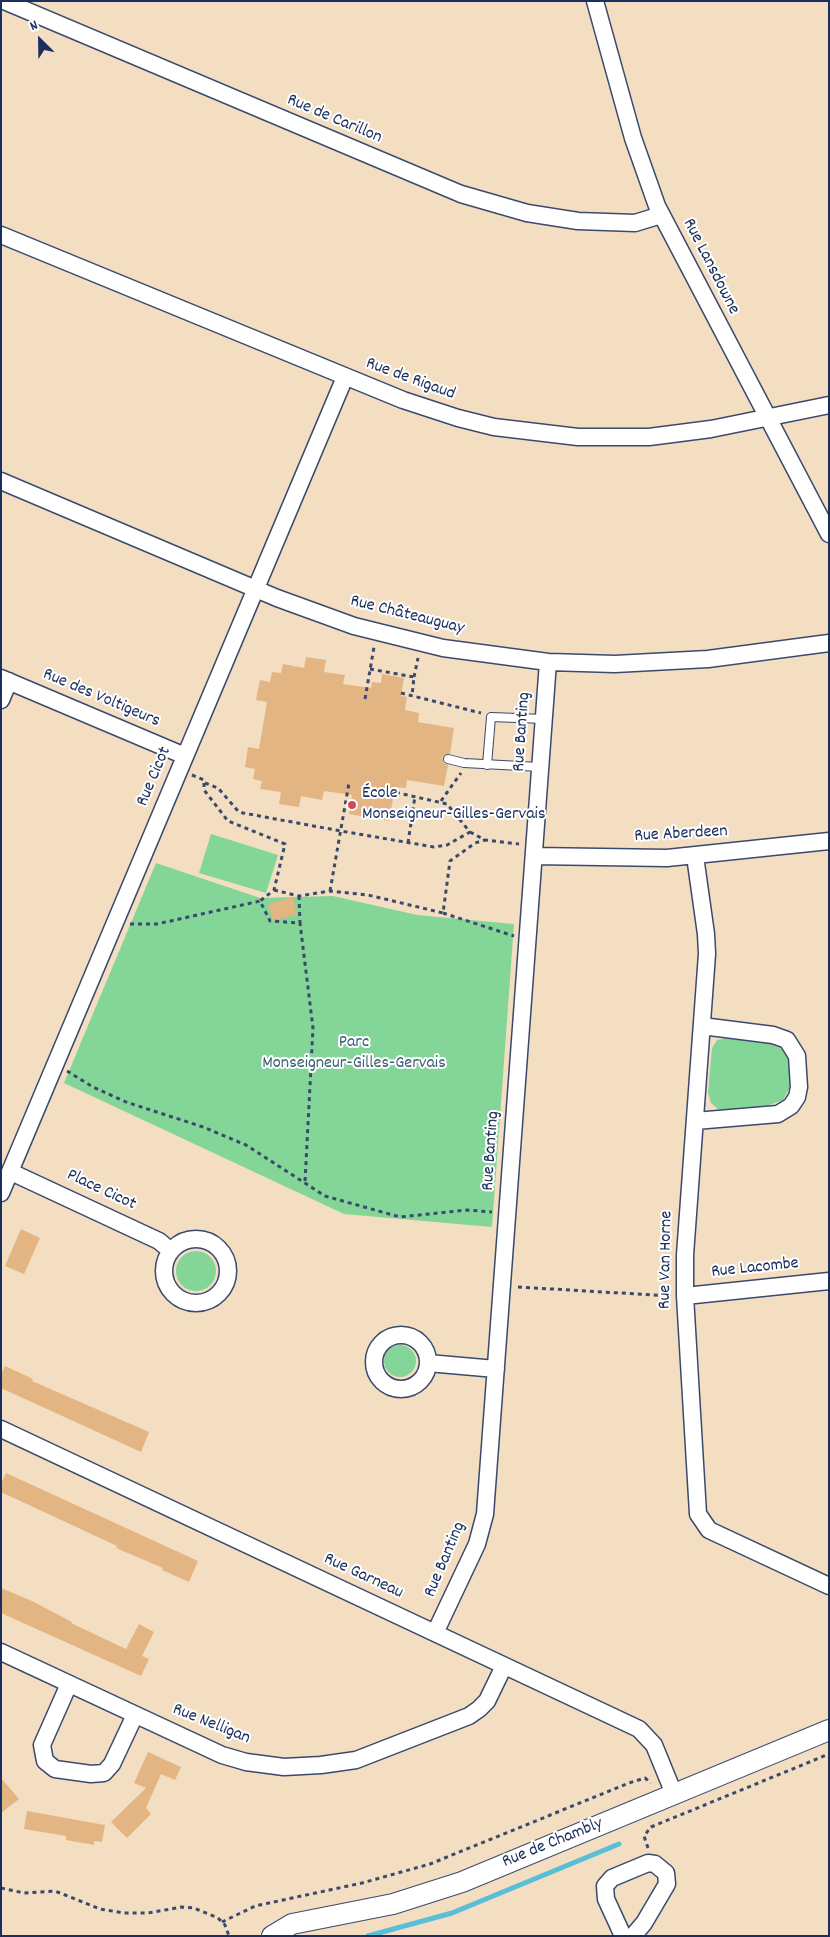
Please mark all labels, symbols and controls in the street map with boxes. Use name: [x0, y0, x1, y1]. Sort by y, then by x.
north arrow: [15, 15, 65, 65]
text: N: [27, 16, 41, 37]
street label: Rue de Carillon: [283, 90, 385, 150]
street label: Rue Lansdowne: [677, 216, 743, 318]
street label: Rue de Rigaud: [362, 354, 458, 406]
street label: Rue Châteauguay: [348, 591, 466, 641]
street label: Rue des Voltigeurs: [39, 665, 163, 733]
street label: Rue Banting: [509, 691, 537, 773]
street label: Rue Cicot: [133, 744, 177, 810]
place label: École Monseigneur-Gilles-Gervais: [362, 784, 545, 826]
marker: École Monseigneur-Gilles-Gervais: [346, 799, 358, 811]
street label: Rue Aberdeen: [634, 822, 728, 848]
park label: Parc Monseigneur-Gilles-Gervais: [262, 1033, 446, 1076]
street label: Rue Banting: [478, 1110, 506, 1192]
street label: Place Cicot: [63, 1166, 139, 1216]
street label: Rue Van Horne: [655, 1211, 679, 1309]
street label: Rue Lacombe: [710, 1254, 800, 1284]
street label: Rue Banting: [420, 1519, 472, 1601]
street label: Rue Garneau: [320, 1549, 406, 1605]
street label: Rue Nelligan: [169, 1700, 253, 1750]
street label: Rue de Chambly: [500, 1814, 606, 1874]

